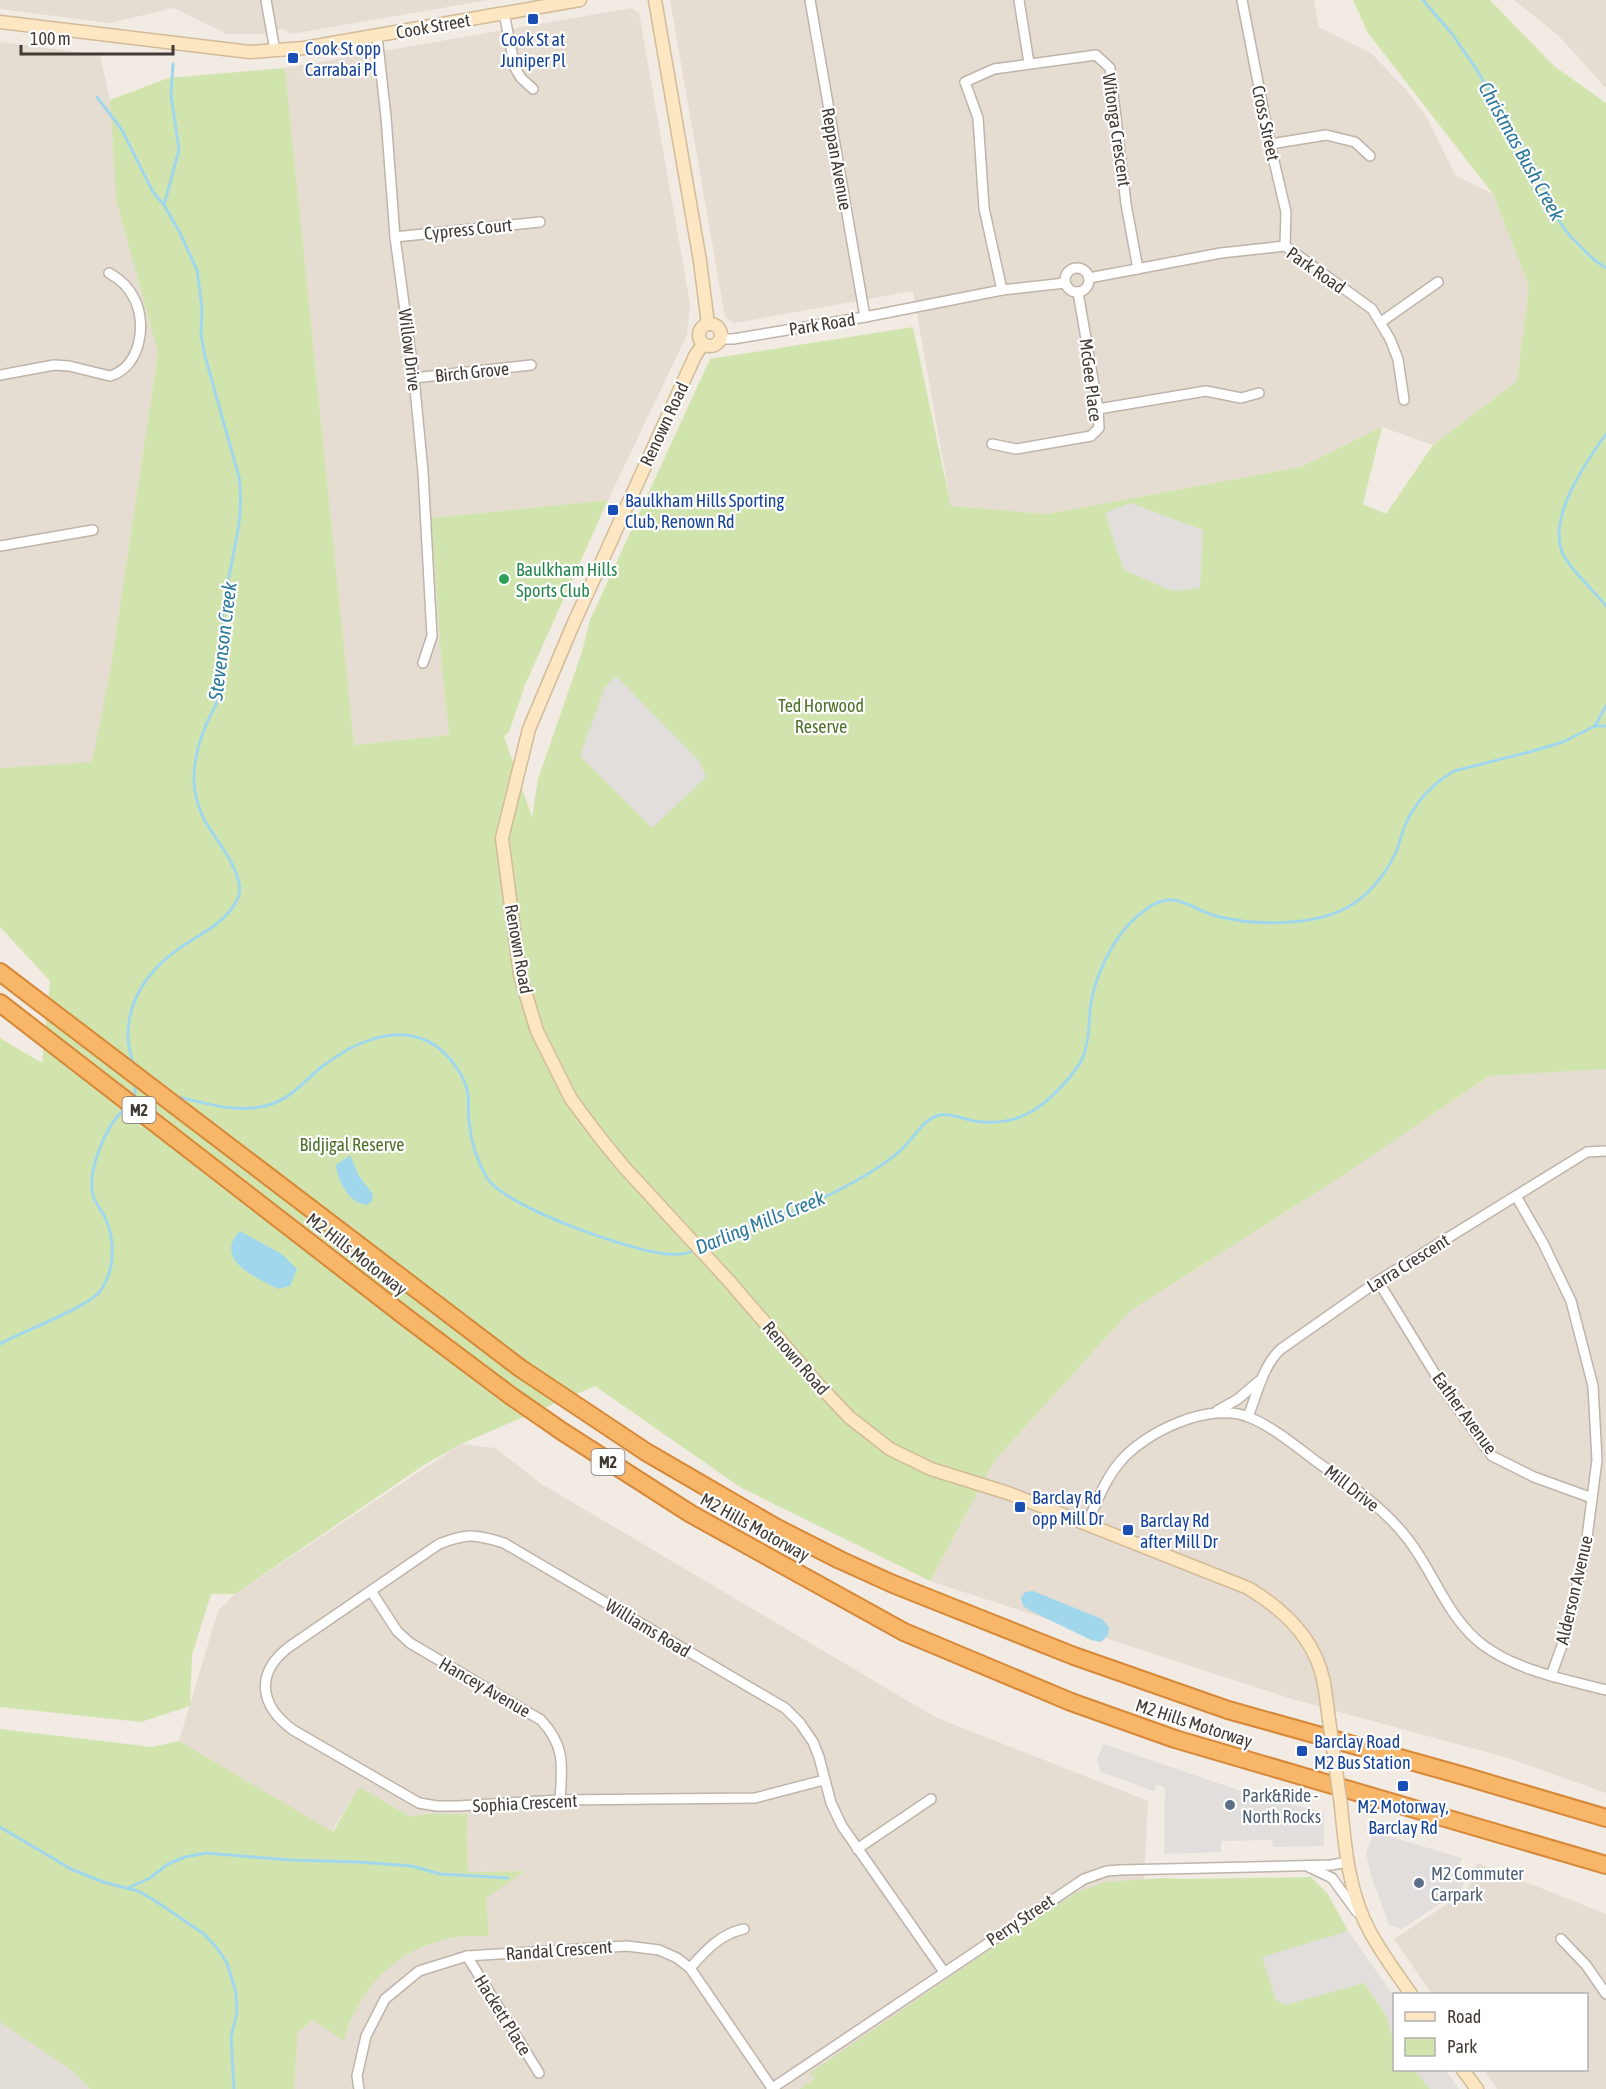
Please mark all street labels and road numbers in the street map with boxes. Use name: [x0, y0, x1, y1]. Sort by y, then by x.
street label: Cook Street: [394, 9, 472, 43]
street label: Witonga Crescent: [1099, 72, 1135, 188]
street label: Cross Street: [1248, 83, 1284, 163]
street label: Reppan Avenue: [818, 106, 856, 212]
street label: Cypress Court: [423, 214, 513, 244]
street label: Park Road: [1283, 242, 1349, 298]
street label: Willow Drive: [395, 308, 425, 392]
street label: Park Road: [787, 308, 857, 340]
street label: McGee Place: [1075, 337, 1107, 423]
street label: Birch Grove: [434, 358, 510, 386]
street label: Renown Road: [635, 379, 693, 469]
street label: Renown Road: [501, 903, 537, 995]
road number: M2: [122, 1097, 156, 1123]
street label: M2 Hills Motorway: [303, 1208, 411, 1300]
street label: Larra Crescent: [1363, 1229, 1453, 1297]
street label: Renown Road: [758, 1317, 834, 1399]
street label: Eather Avenue: [1428, 1368, 1502, 1458]
road number: M2: [592, 1449, 624, 1475]
street label: Mill Drive: [1321, 1460, 1383, 1516]
street label: M2 Hills Motorway: [697, 1488, 813, 1566]
street label: Alderson Avenue: [1551, 1533, 1597, 1647]
street label: Williams Road: [602, 1594, 694, 1662]
street label: Hancey Avenue: [436, 1652, 534, 1722]
street label: M2 Hills Motorway: [1133, 1694, 1255, 1752]
street label: Sophia Crescent: [472, 1790, 578, 1816]
street label: Perry Street: [982, 1890, 1058, 1950]
street label: Randal Crescent: [505, 1936, 613, 1964]
street label: Hackett Place: [470, 1971, 536, 2059]

